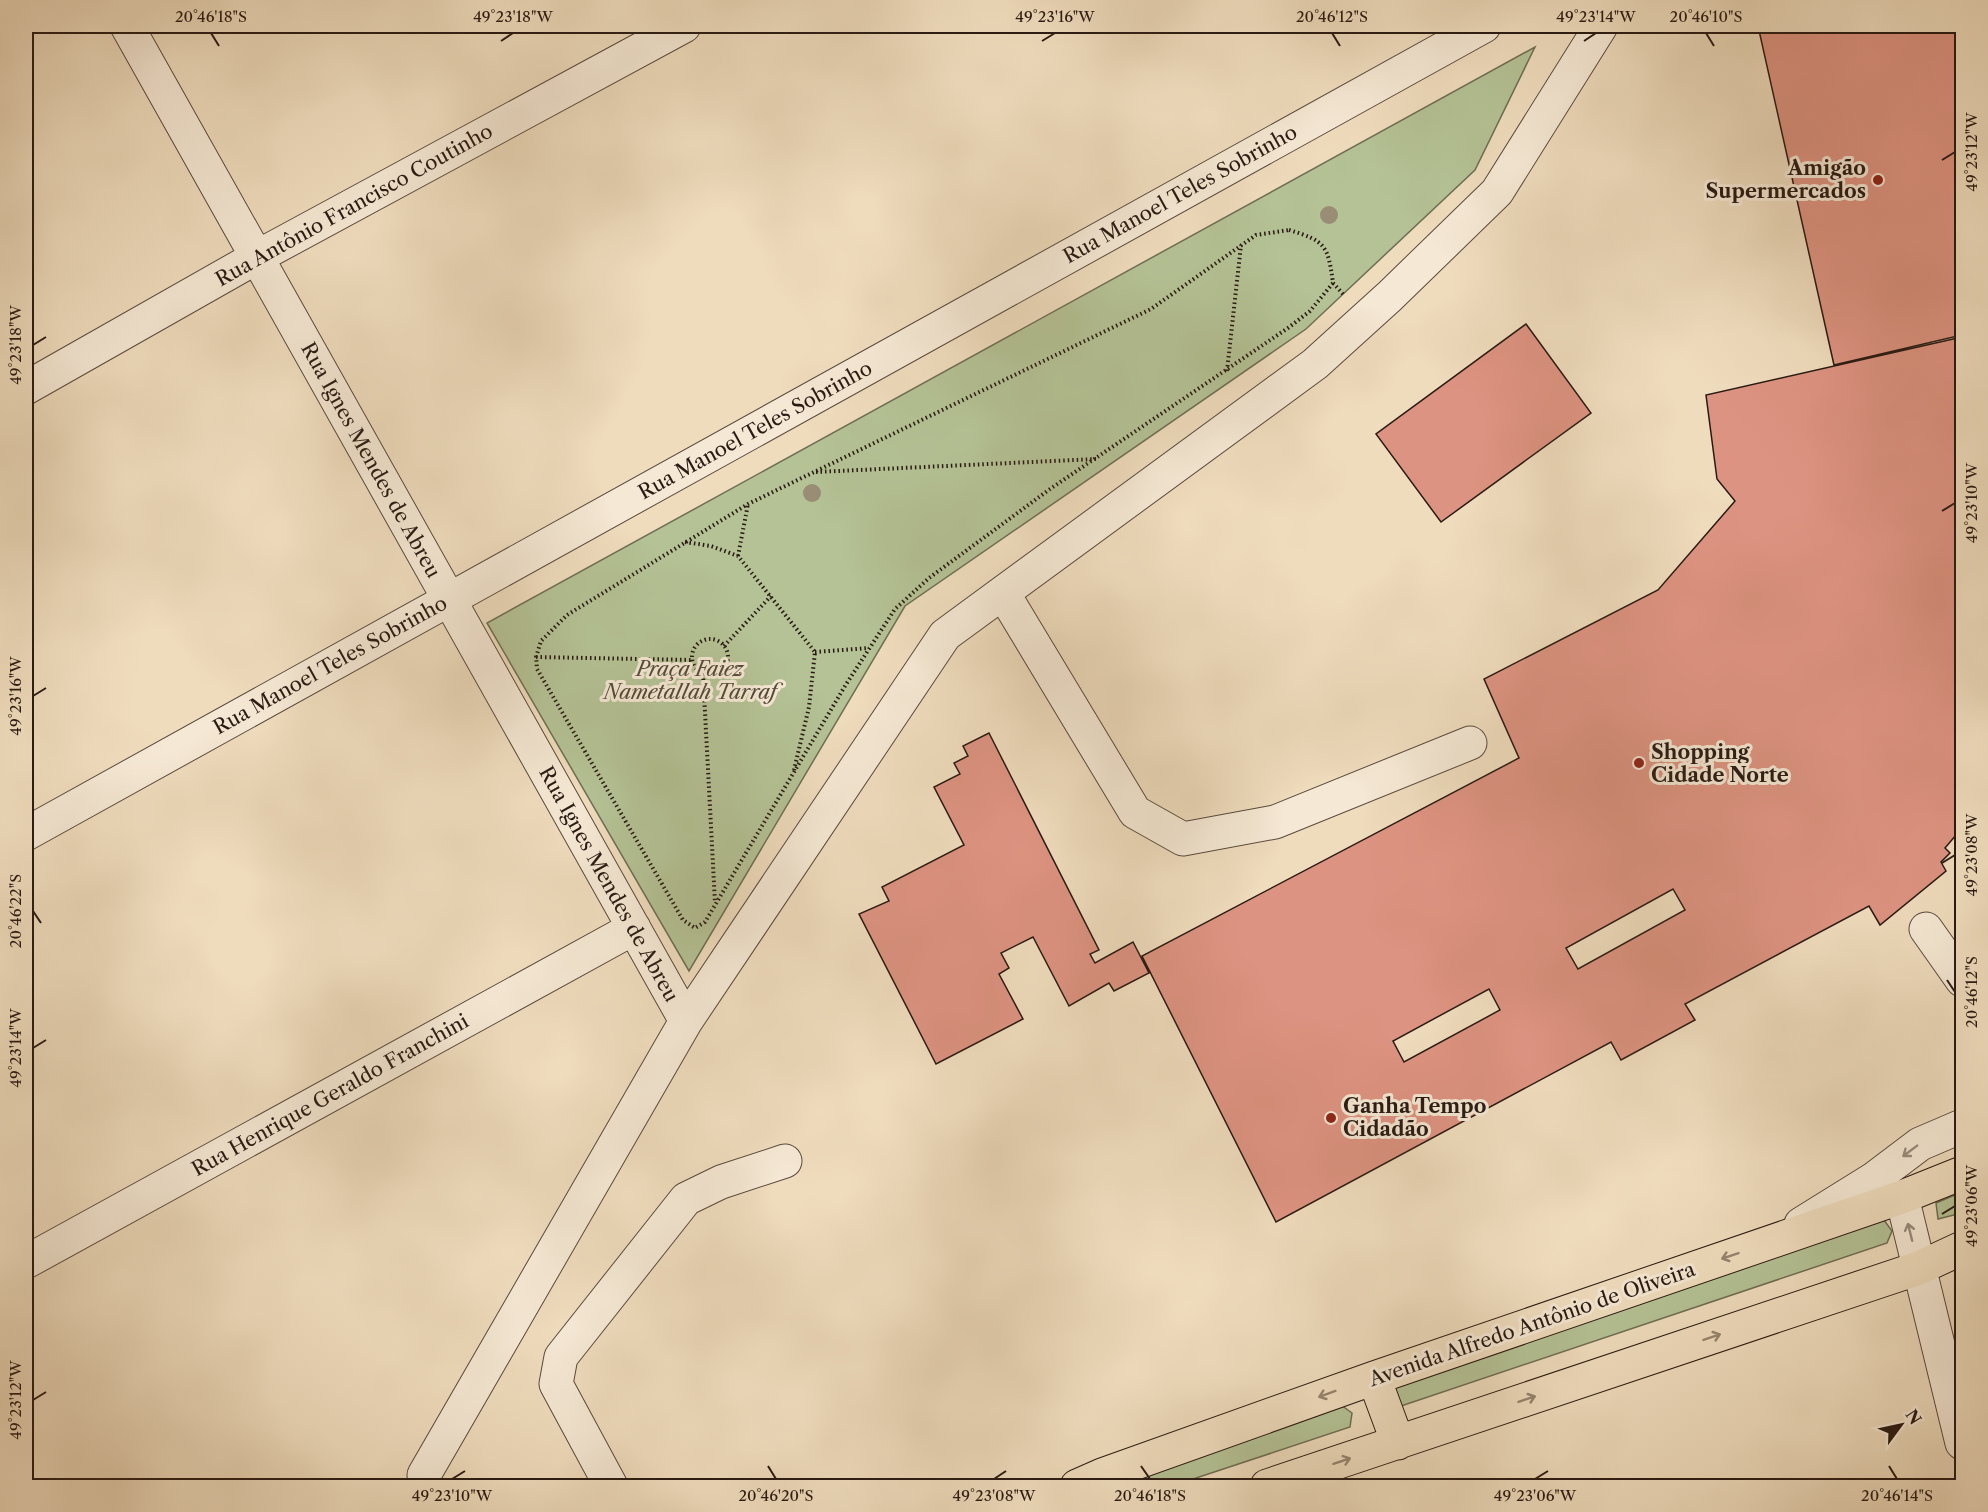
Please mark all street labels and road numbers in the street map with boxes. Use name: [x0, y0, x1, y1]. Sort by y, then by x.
street label: Rua Antônio Francisco Coutinho: [211, 119, 497, 291]
street label: Rua Manoel Teles Sobrinho: [1059, 120, 1301, 268]
street label: Rua Ignes Mendes de Abreu: [296, 338, 446, 582]
street label: Rua Manoel Teles Sobrinho: [634, 356, 876, 504]
street label: Rua Manoel Teles Sobrinho: [209, 591, 451, 739]
street label: Rua Ignes Mendes de Abreu: [534, 762, 684, 1006]
street label: Rua Henrique Geraldo Franchini: [188, 1009, 472, 1181]
street label: Avenida Alfredo Antônio de Oliveira: [1365, 1257, 1699, 1392]

